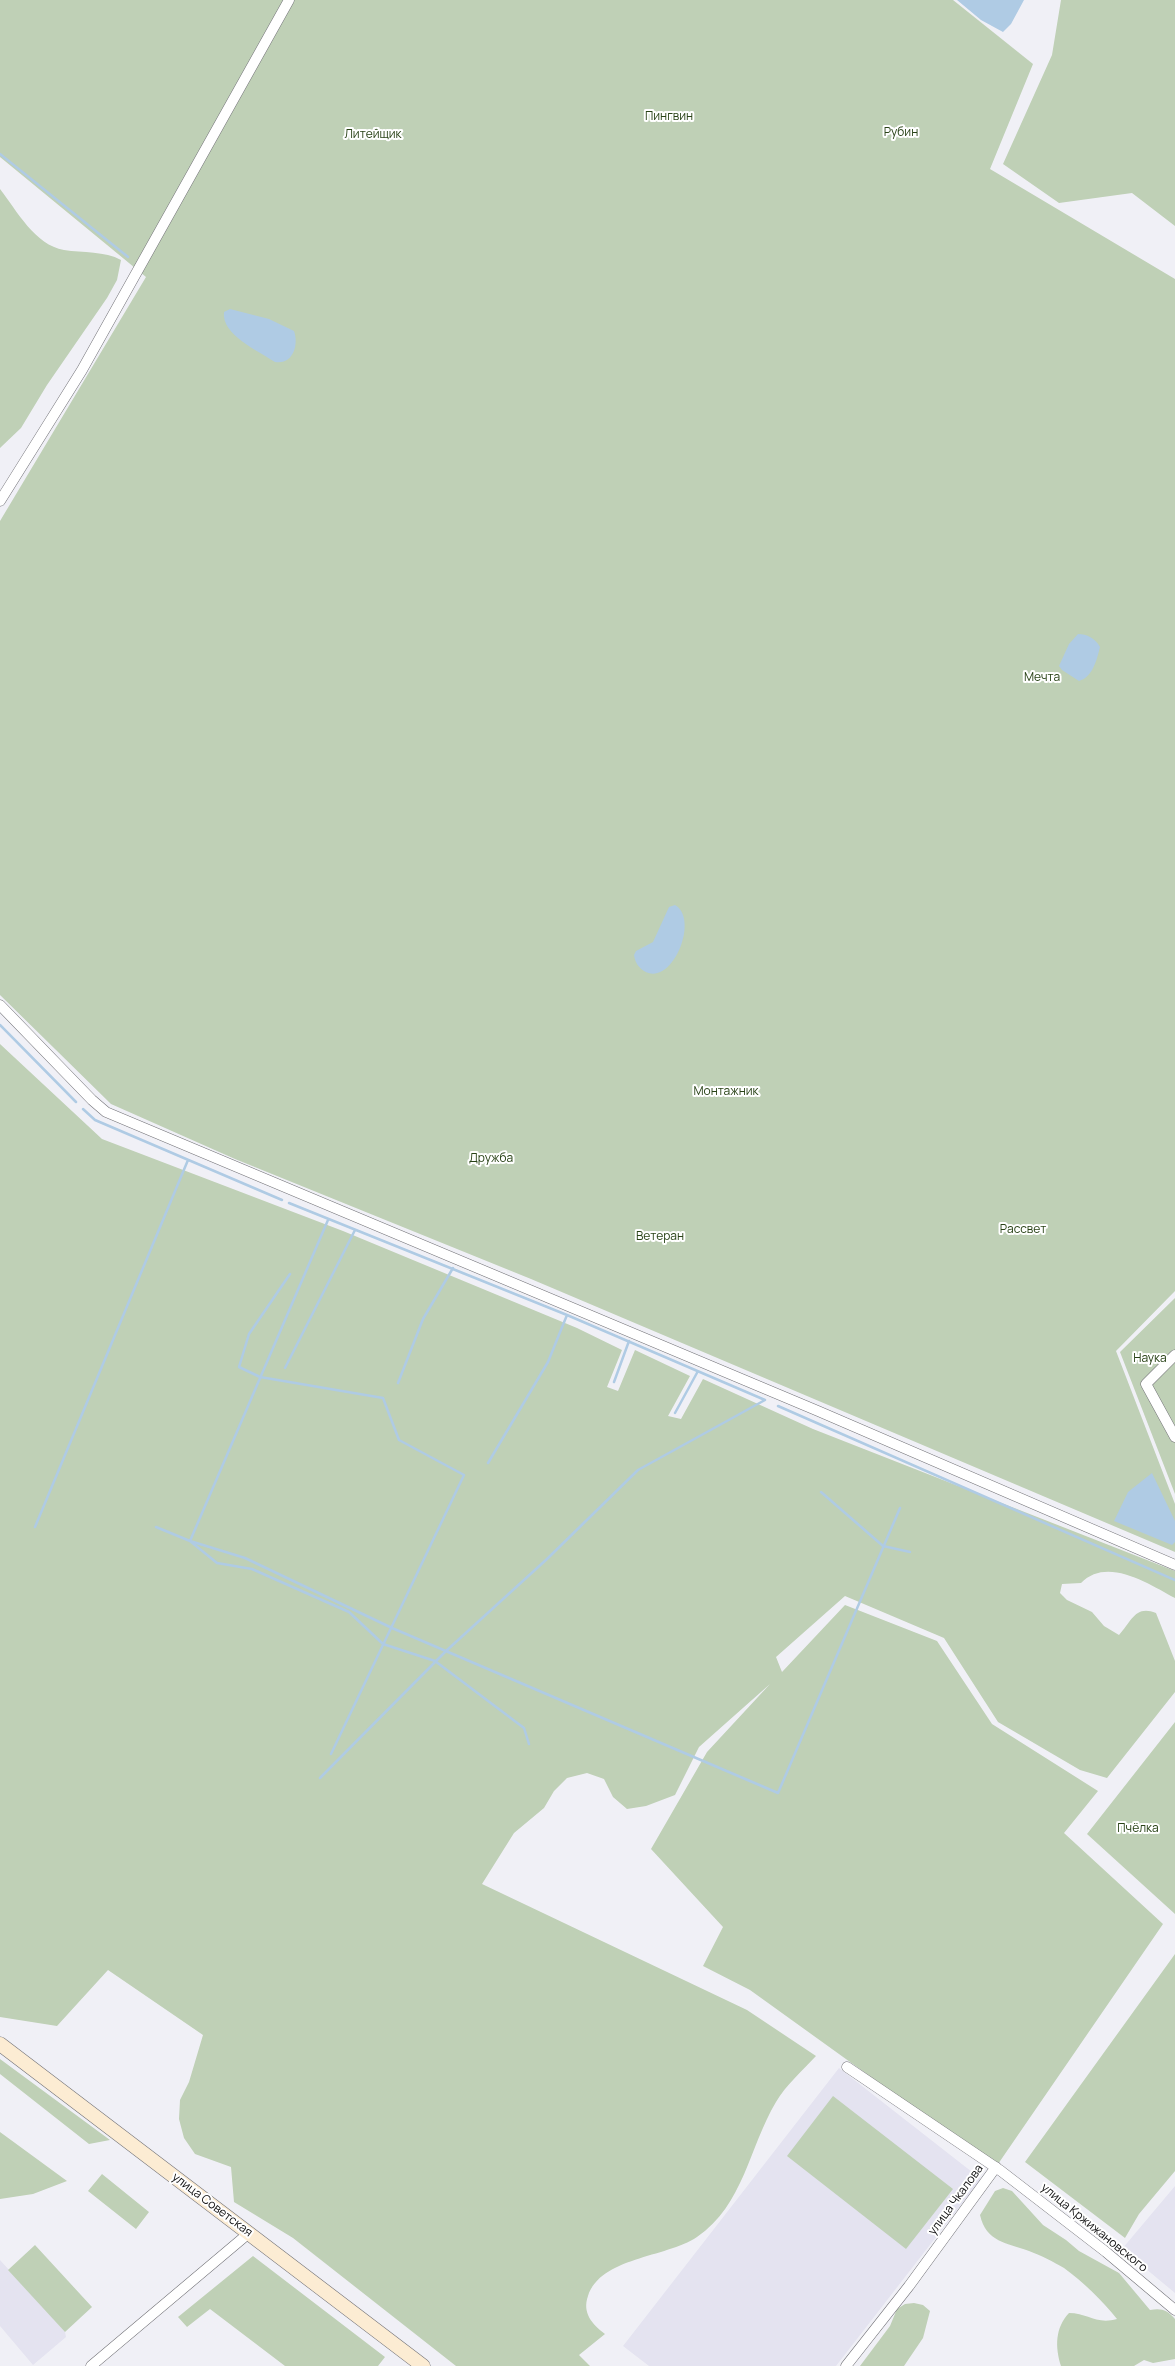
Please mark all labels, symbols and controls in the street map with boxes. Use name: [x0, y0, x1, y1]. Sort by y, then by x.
park label: Пингвин: [645, 110, 693, 124]
park label: Рубин: [884, 126, 918, 140]
park label: Литейщик: [344, 128, 402, 142]
park label: Мечта: [1024, 671, 1060, 685]
park label: Монтажник: [693, 1085, 759, 1099]
park label: Дружба: [469, 1152, 513, 1166]
park label: Рассвет: [1000, 1223, 1046, 1237]
park label: Ветеран: [636, 1230, 684, 1244]
park label: Наука: [1133, 1352, 1167, 1366]
park label: Пчёлка: [1117, 1822, 1159, 1836]
street label: улица Чкалова: [926, 2162, 986, 2238]
street label: улица Советская: [169, 2170, 255, 2240]
street label: улица Кржижановского: [1038, 2181, 1150, 2275]

